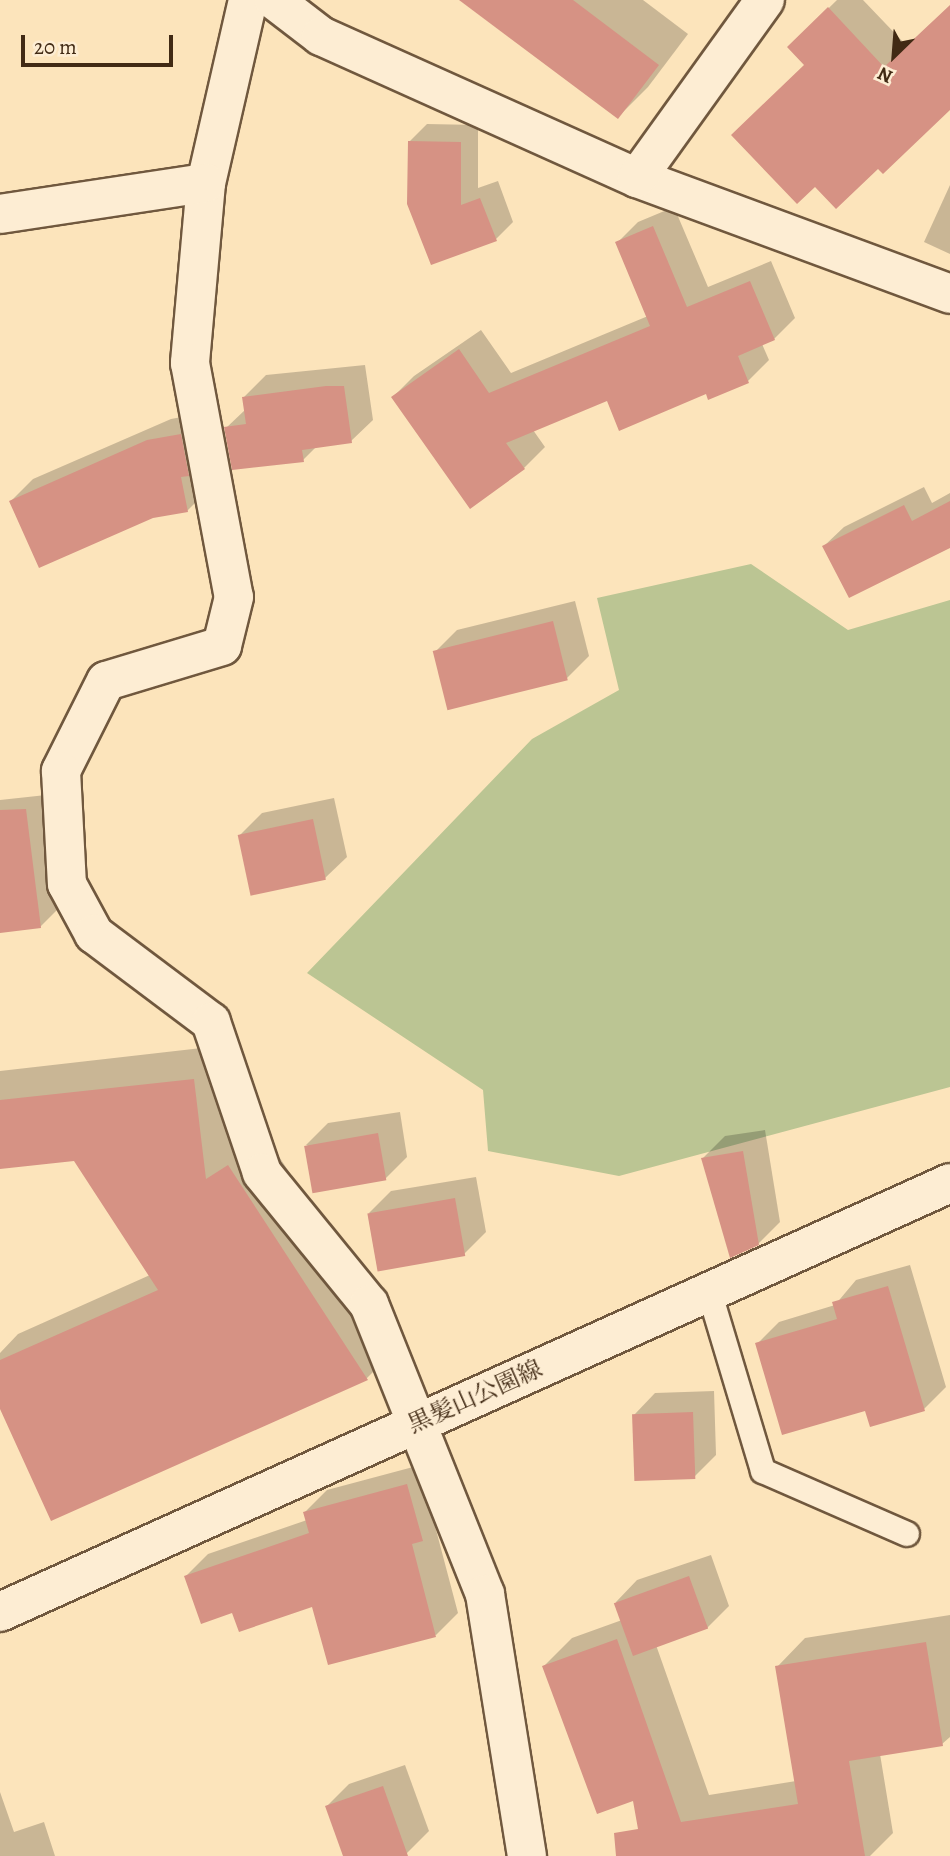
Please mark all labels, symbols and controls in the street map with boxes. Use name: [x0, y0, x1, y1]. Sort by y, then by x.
scale bar: [24, 21, 177, 65]
north arrow: [859, 21, 929, 91]
text: 20 m: [34, 33, 77, 61]
text: N: [873, 60, 897, 90]
street label: 黒髪山公園線: [403, 1355, 547, 1439]

